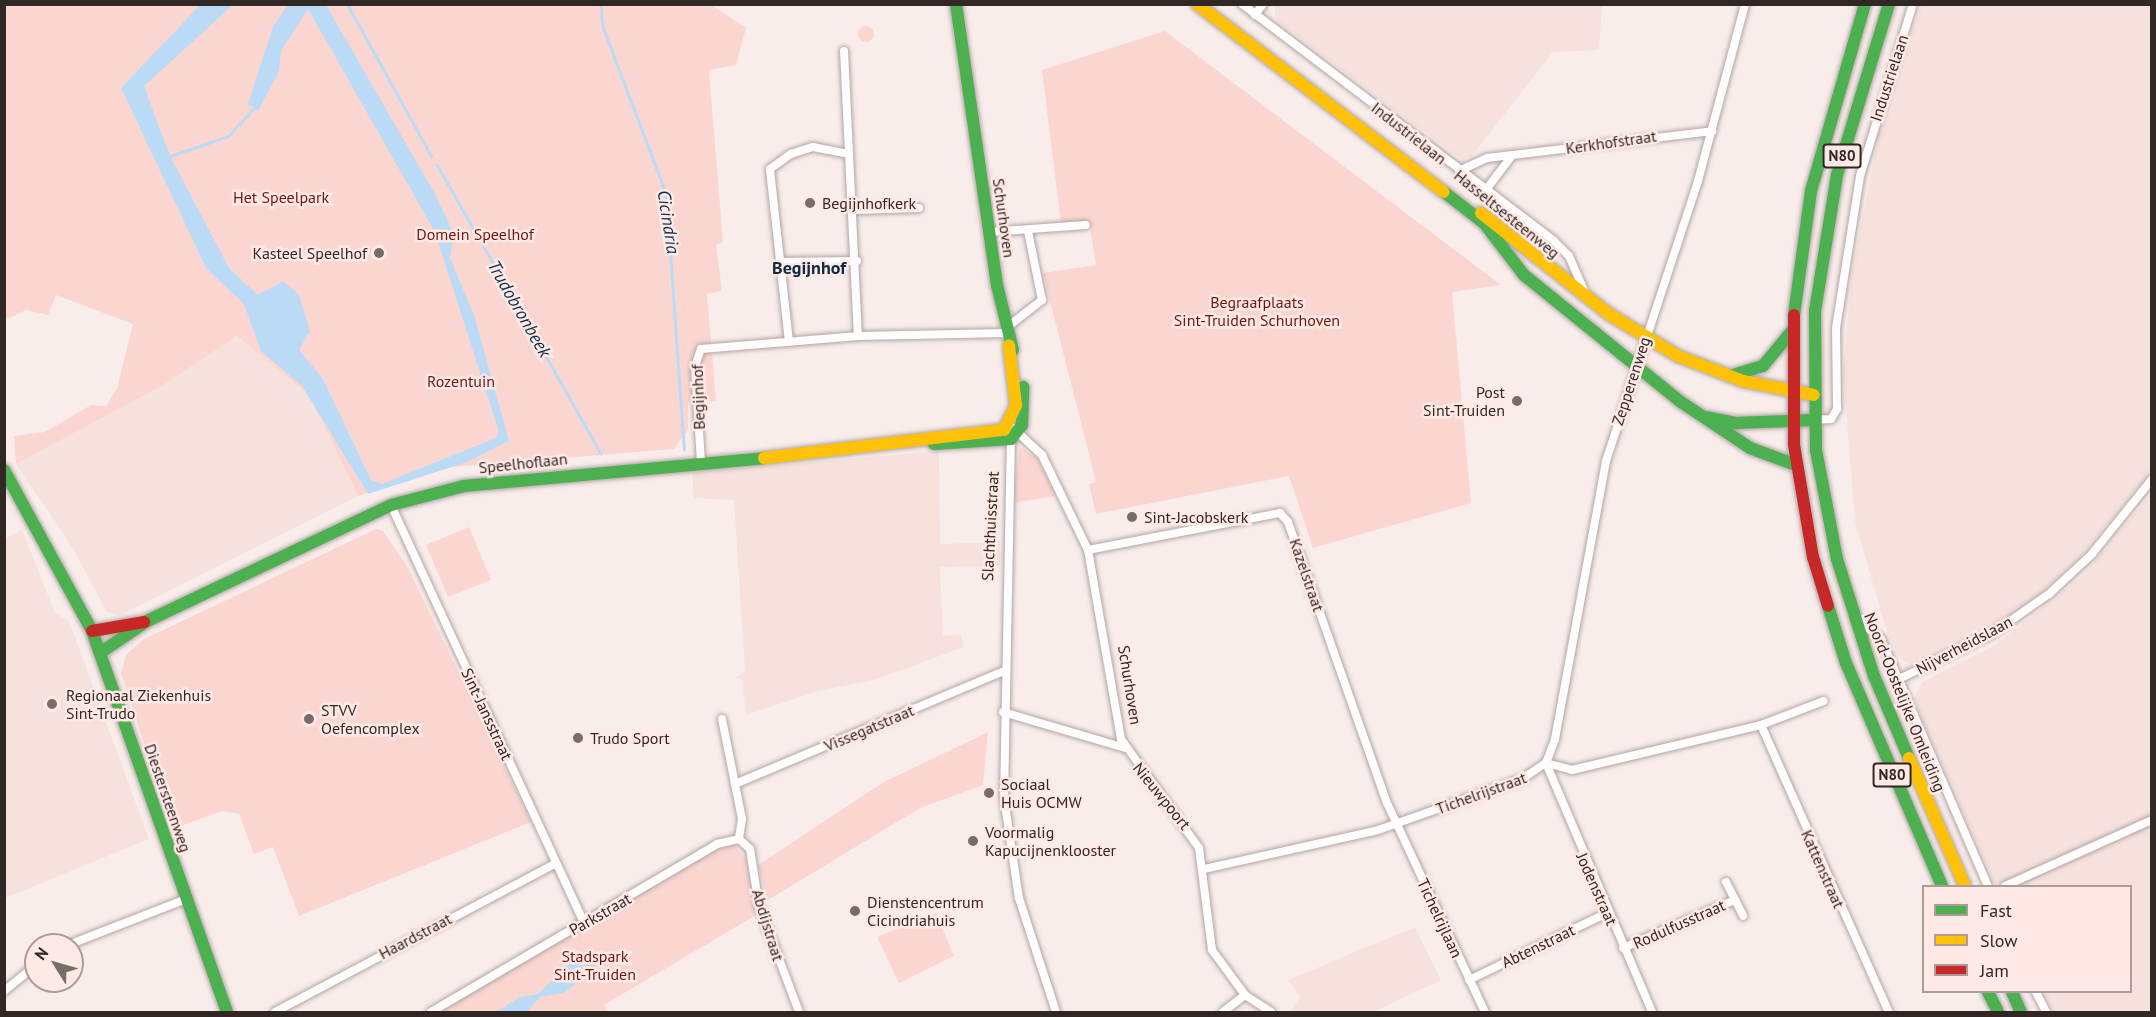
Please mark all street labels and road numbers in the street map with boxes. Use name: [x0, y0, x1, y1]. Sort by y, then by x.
street label: Industrielaan: [1866, 32, 1912, 124]
street label: Industrielaan: [1368, 98, 1450, 168]
street label: Kerkhofstraat: [1564, 126, 1658, 158]
road number: N80: [1822, 144, 1862, 168]
street label: Hasseltsesteenweg: [1450, 166, 1564, 262]
street label: Schurhoven: [989, 177, 1019, 259]
street label: Zepperenweg: [1608, 334, 1654, 428]
street label: Begijnhof: [687, 364, 709, 430]
street label: Speelhoflaan: [478, 449, 568, 477]
street label: Slachthuisstraat: [978, 471, 1002, 581]
street label: Kazelstraat: [1286, 536, 1328, 614]
street label: Noord-Oostelijke Omleiding: [1860, 610, 1950, 794]
street label: Nijverheidslaan: [1913, 612, 2015, 678]
street label: Schurhoven: [1114, 644, 1146, 726]
street label: Sint-Jansstraat: [457, 665, 517, 763]
street label: Vissegatstraat: [821, 700, 917, 756]
street label: Diestersteenweg: [140, 741, 196, 855]
street label: Nieuwpoort: [1129, 759, 1195, 833]
road number: N80: [1872, 763, 1912, 787]
street label: Tichelrijstraat: [1433, 768, 1529, 818]
street label: Kattenstraat: [1797, 827, 1849, 911]
street label: Jodenstraat: [1572, 850, 1622, 928]
street label: Tichelrijlaan: [1413, 875, 1467, 961]
street label: Abdijstraat: [748, 887, 788, 963]
street label: Parkstraat: [566, 889, 634, 939]
street label: Rodulfusstraat: [1630, 895, 1728, 953]
street label: Haardstraat: [375, 909, 455, 963]
street label: Abtenstraat: [1498, 920, 1578, 972]

